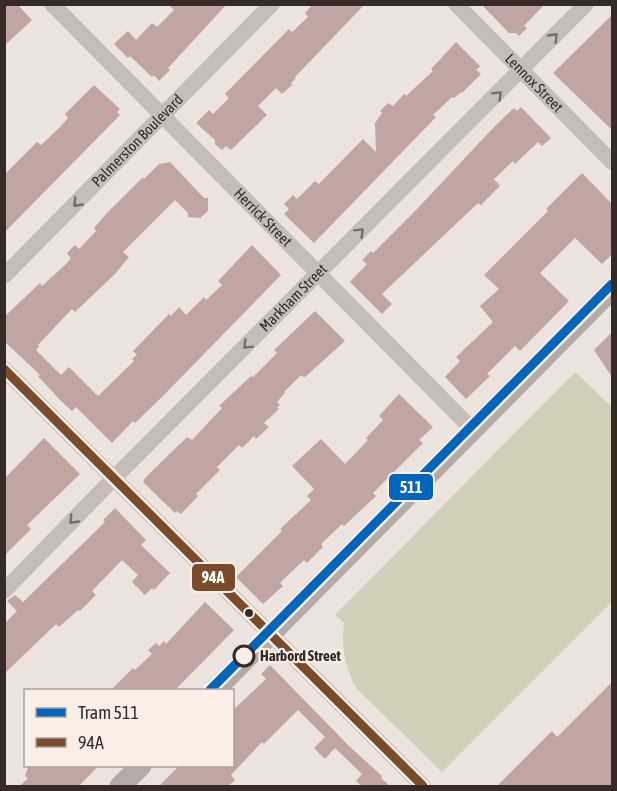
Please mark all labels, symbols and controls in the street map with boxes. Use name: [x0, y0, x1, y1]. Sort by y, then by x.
one-way arrow: [547, 34, 558, 44]
street label: Lennox Street: [502, 50, 567, 115]
street label: Palmerston Boulevard: [88, 91, 186, 190]
one-way arrow: [490, 91, 501, 102]
street label: Herrick Street: [231, 184, 296, 250]
one-way arrow: [73, 195, 84, 206]
one-way arrow: [352, 229, 363, 240]
street label: Markham Street: [256, 260, 330, 335]
one-way arrow: [244, 337, 255, 348]
line badge: 511: [388, 473, 434, 501]
text: 511: [400, 478, 423, 496]
one-way arrow: [70, 513, 81, 524]
line badge: 94A: [191, 563, 236, 592]
text: 94A: [202, 568, 225, 586]
unlabelled marker: [243, 607, 255, 619]
marker: Harbord Street: [233, 645, 255, 667]
place label: Harbord Street: [260, 647, 341, 664]
legend: [24, 689, 234, 767]
text: Tram 511: [78, 702, 139, 723]
text: 94A: [78, 732, 104, 753]

